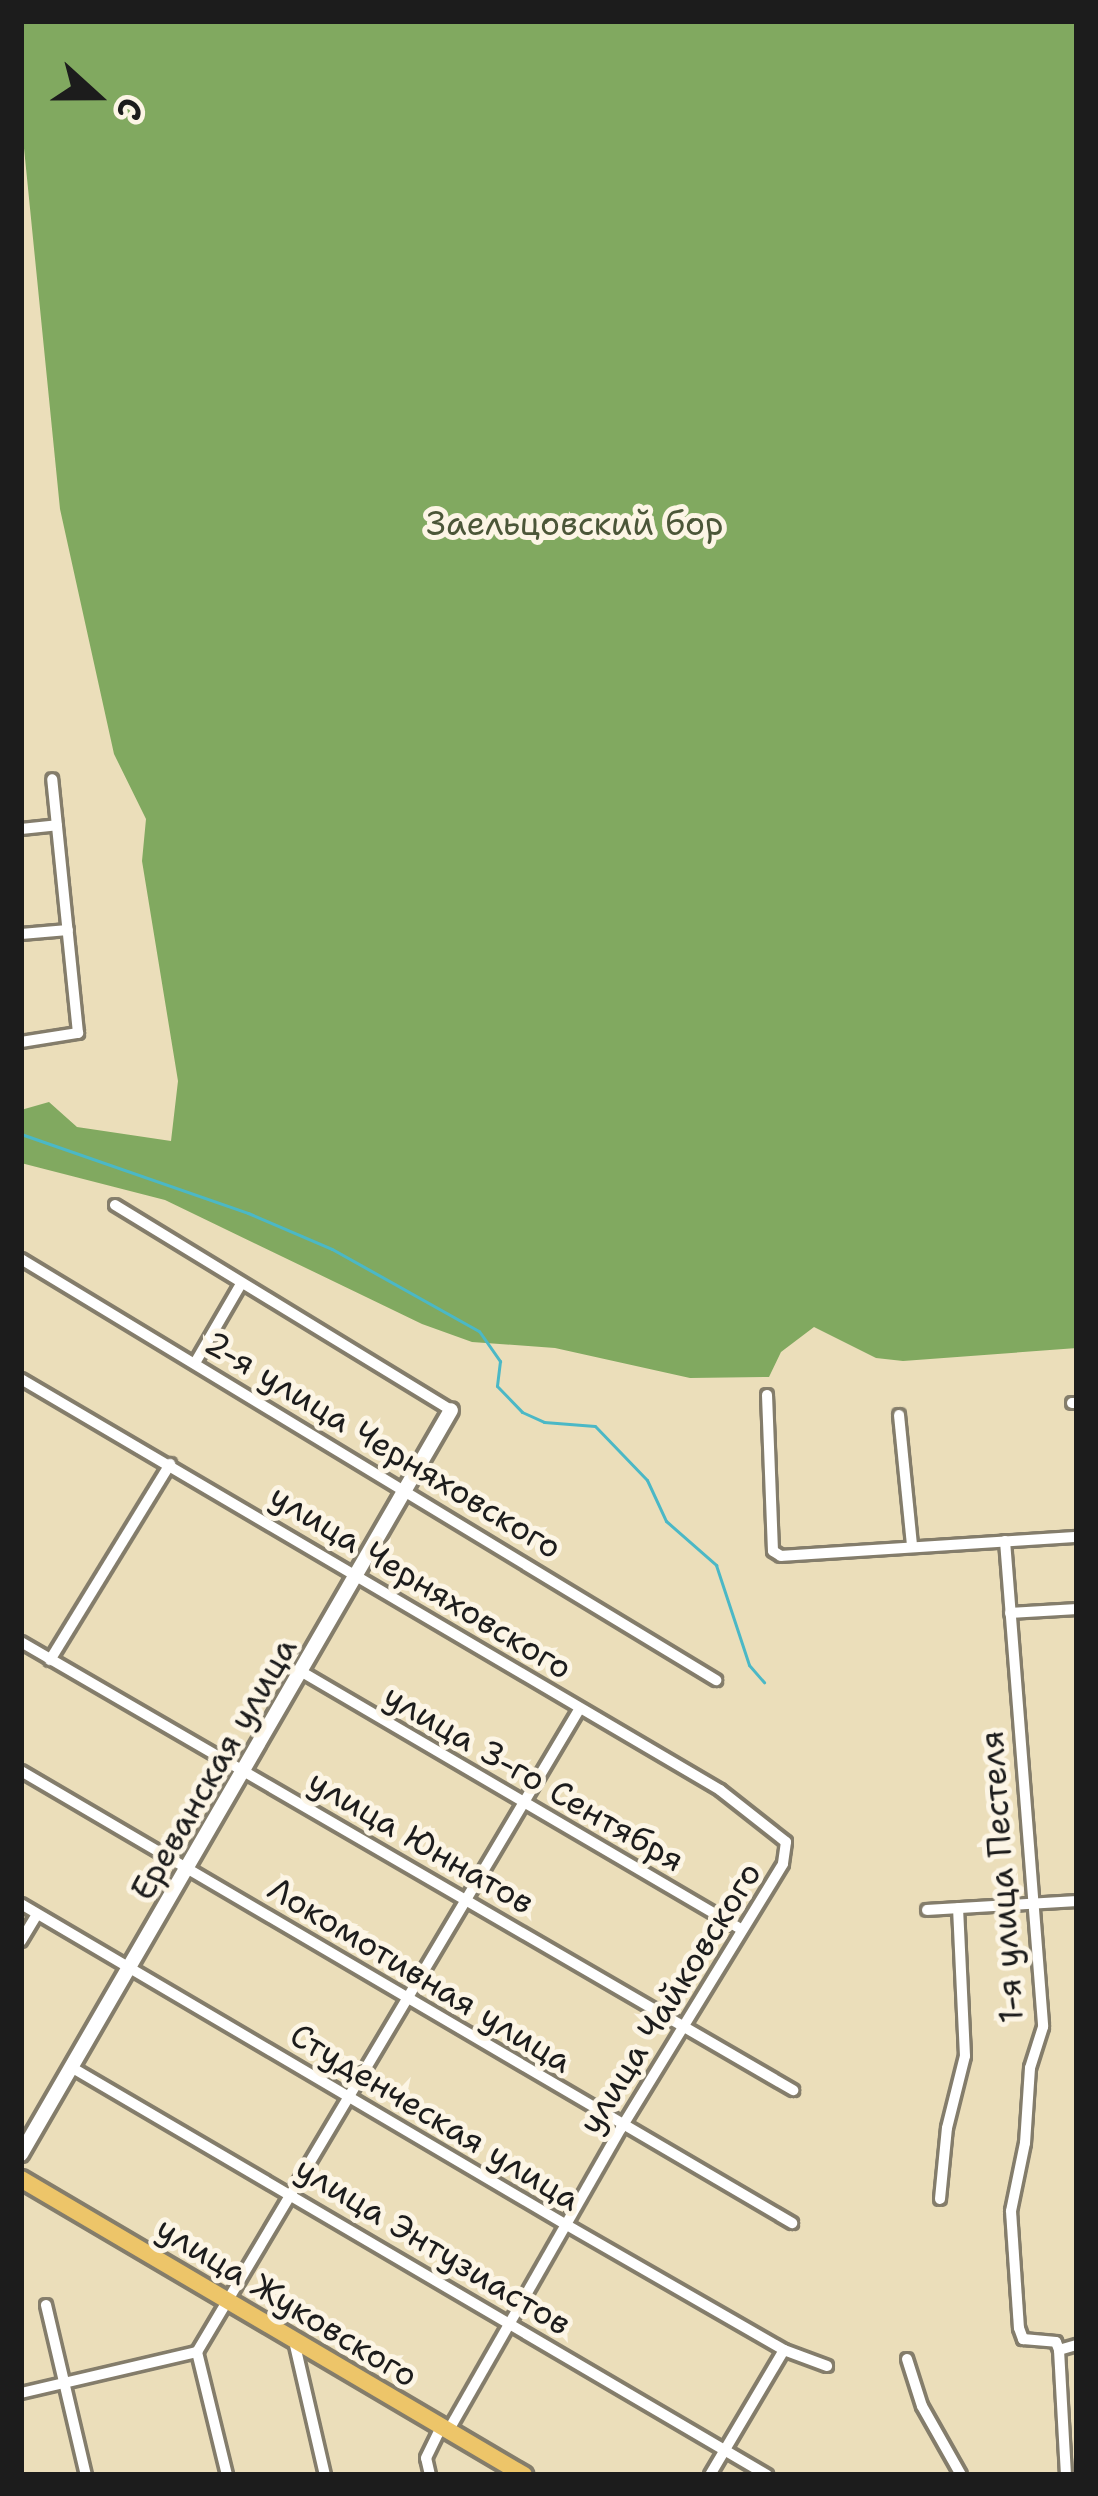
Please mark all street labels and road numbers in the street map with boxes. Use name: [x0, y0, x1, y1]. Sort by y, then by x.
street label: 2-я улица Черняховского: [197, 1323, 569, 1567]
street label: улица Черняховского: [263, 1476, 579, 1688]
street label: Ереванская улица: [123, 1631, 305, 1907]
street label: улица 3-го Сентября: [377, 1676, 691, 1880]
street label: 1-я улица Пестеля: [972, 1729, 1032, 2025]
street label: улица Юннатов: [301, 1761, 541, 1923]
street label: улица Чайковского: [570, 1855, 770, 2141]
street label: Локомотивная улица: [261, 1869, 579, 2081]
street label: Студенческая улица: [283, 2015, 587, 2219]
street label: улица Энтузиастов: [288, 2148, 578, 2344]
street label: улица Жуковского: [149, 2208, 425, 2396]

